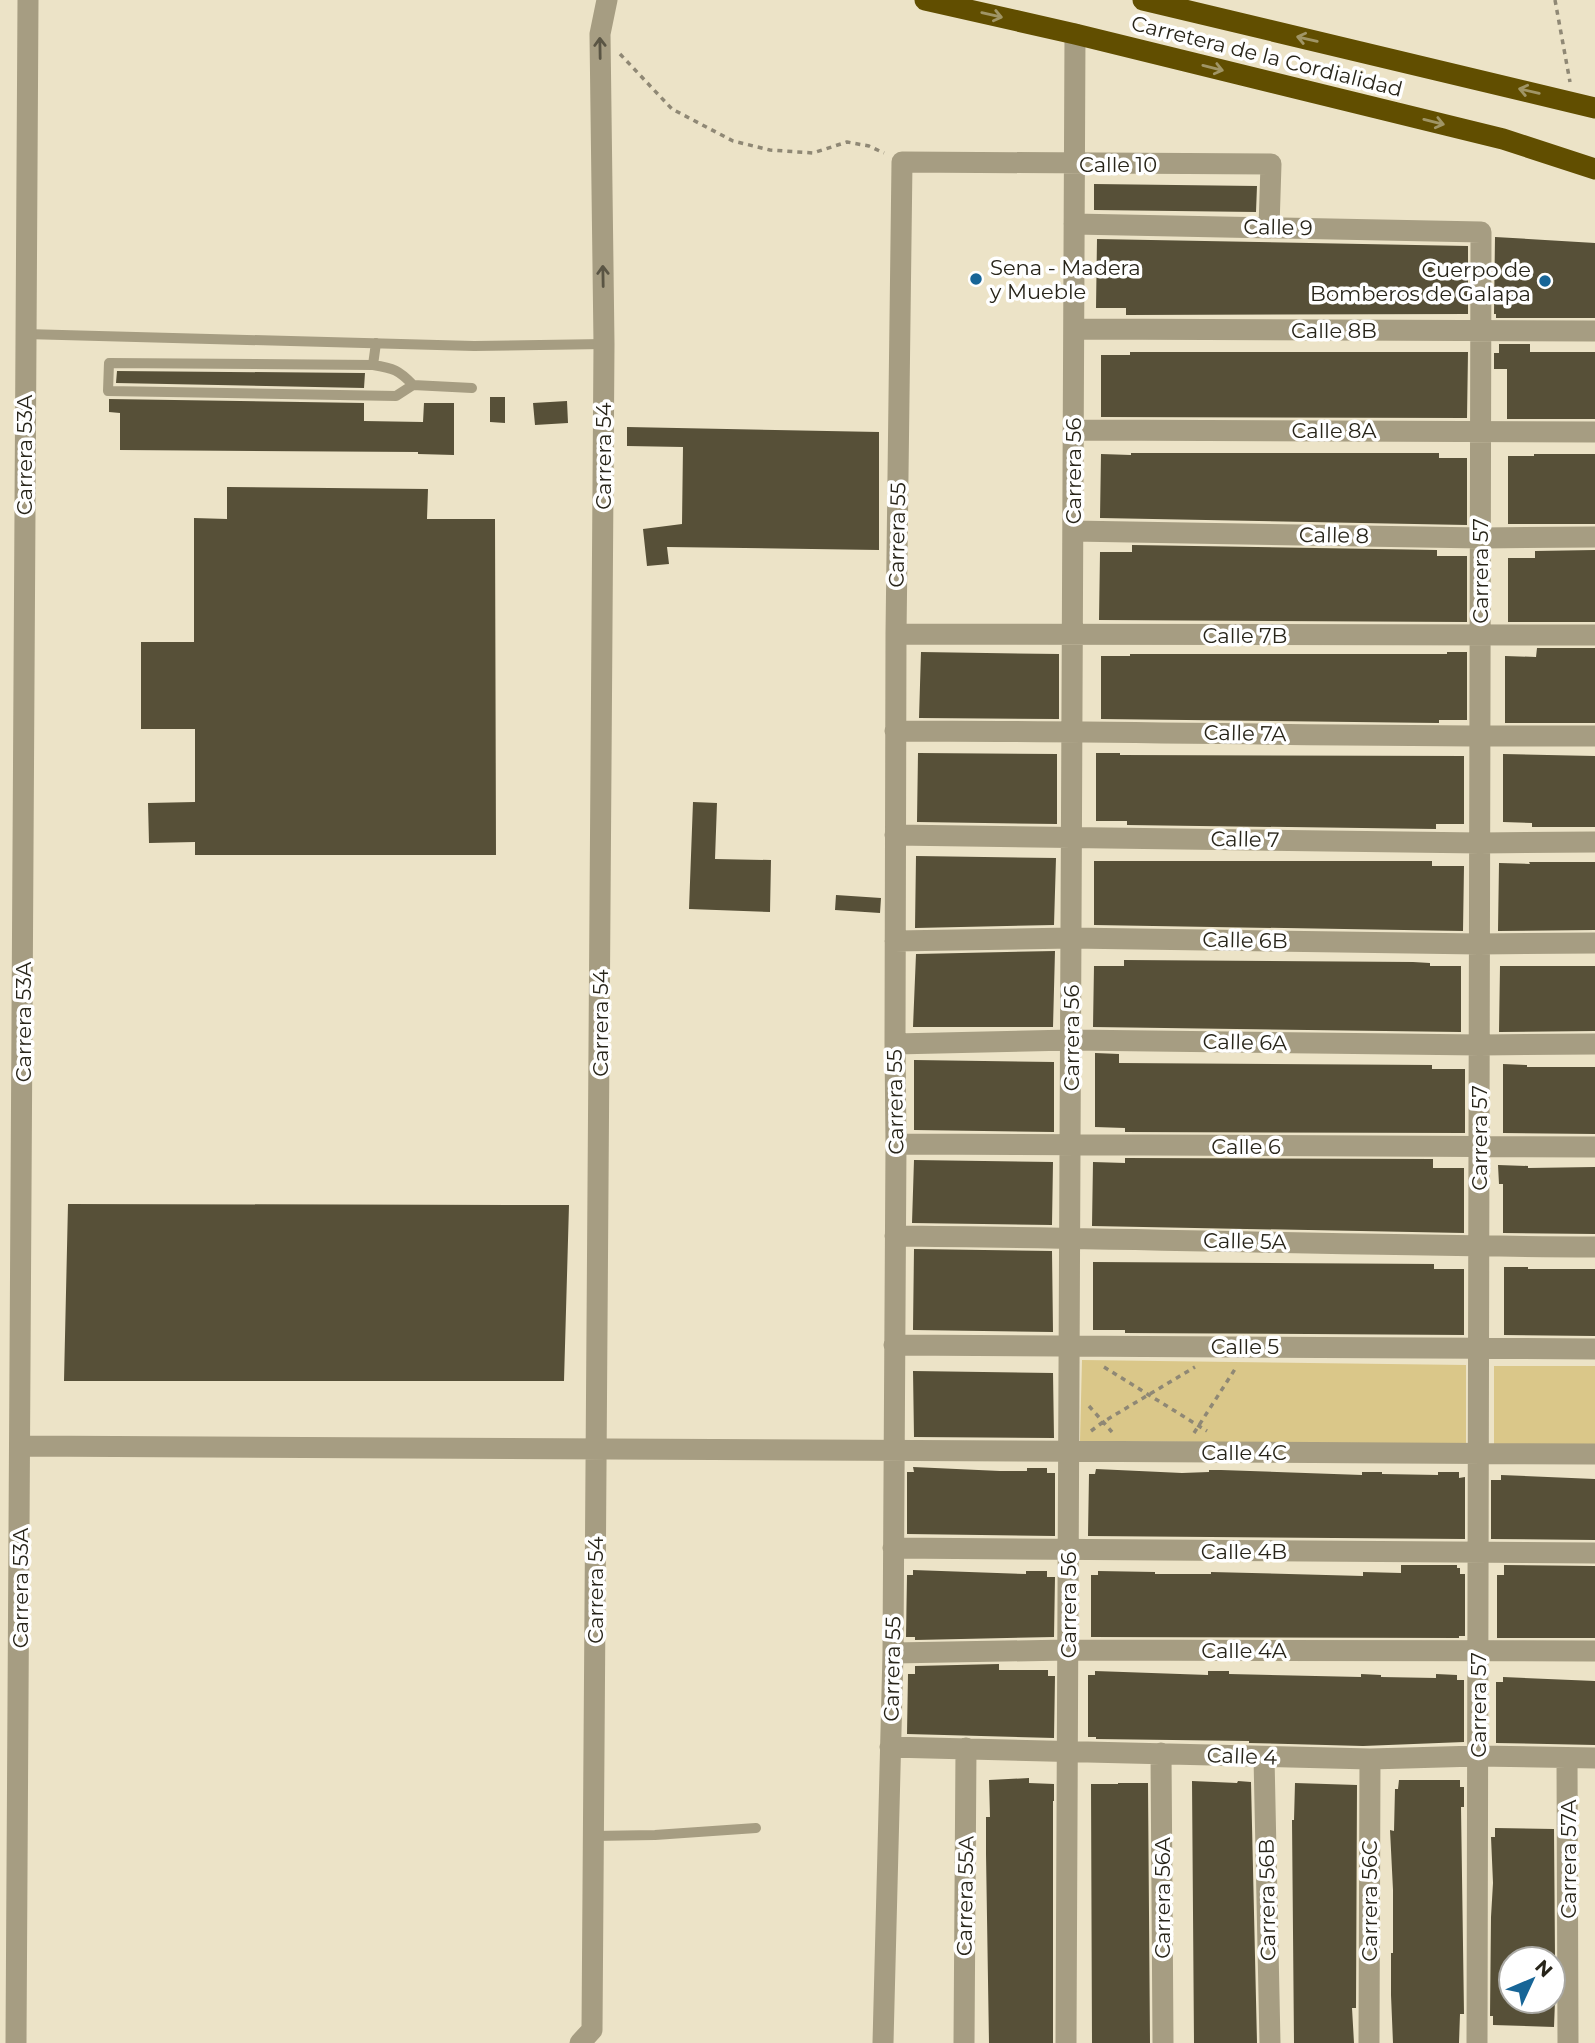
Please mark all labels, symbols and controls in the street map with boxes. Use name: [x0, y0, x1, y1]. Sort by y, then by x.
one-way arrow: [980, 9, 1003, 22]
street label: Carretera de la Cordialidad: [1129, 10, 1405, 102]
one-way arrow: [1297, 31, 1319, 44]
one-way arrow: [593, 37, 607, 60]
one-way arrow: [1201, 62, 1224, 75]
one-way arrow: [1518, 84, 1541, 97]
one-way arrow: [1422, 116, 1445, 129]
street label: Calle 10: [1079, 152, 1157, 177]
street label: Calle 9: [1243, 214, 1313, 240]
place label: Sena - Madera y Mueble: [989, 255, 1141, 304]
place label: Cuerpo de Bomberos de Galapa: [1310, 257, 1531, 306]
one-way arrow: [596, 264, 610, 287]
marker: Sena - Madera y Mueble: [968, 271, 984, 287]
marker: Cuerpo de Bomberos de Galapa: [1537, 273, 1553, 289]
street label: Calle 8B: [1291, 318, 1377, 343]
street label: Carrera 53A: [12, 394, 37, 515]
street label: Carrera 54: [591, 402, 616, 510]
street label: Carrera 56: [1061, 418, 1086, 524]
street label: Calle 8A: [1292, 418, 1377, 443]
street label: Carrera 55: [884, 482, 910, 588]
street label: Carrera 57: [1468, 518, 1493, 624]
street label: Calle 8: [1299, 522, 1369, 548]
street label: Calle 7B: [1203, 623, 1287, 648]
street label: Calle 7A: [1203, 720, 1287, 746]
street label: Calle 7: [1210, 826, 1280, 852]
street label: Calle 6B: [1202, 927, 1288, 953]
street label: Carrera 53A: [11, 961, 36, 1082]
street label: Carrera 54: [588, 969, 613, 1077]
street label: Carrera 56: [1059, 985, 1084, 1091]
street label: Calle 6A: [1202, 1029, 1288, 1055]
street label: Carrera 55: [882, 1049, 908, 1155]
street label: Carrera 57: [1467, 1085, 1492, 1191]
street label: Calle 6: [1211, 1134, 1281, 1159]
street label: Calle 5A: [1203, 1228, 1288, 1254]
street label: Calle 5: [1211, 1334, 1279, 1359]
street label: Calle 4C: [1201, 1440, 1287, 1465]
street label: Carrera 53A: [8, 1527, 33, 1648]
street label: Carrera 54: [583, 1536, 608, 1644]
street label: Calle 4B: [1201, 1539, 1287, 1564]
street label: Carrera 56: [1056, 1552, 1081, 1658]
street label: Carrera 55: [879, 1616, 905, 1722]
street label: Calle 4A: [1201, 1638, 1288, 1663]
street label: Carrera 57: [1466, 1652, 1491, 1758]
street label: Calle 4: [1206, 1742, 1278, 1770]
street label: Carrera 57A: [1556, 1798, 1581, 1919]
street label: Carrera 55A: [951, 1835, 979, 1956]
street label: Carrera 56A: [1150, 1836, 1175, 1959]
street label: Carrera 56B: [1253, 1839, 1281, 1961]
street label: Carrera 56C: [1357, 1840, 1382, 1962]
north arrow: [1497, 1945, 1567, 2015]
text: N: [1530, 1955, 1557, 1982]

